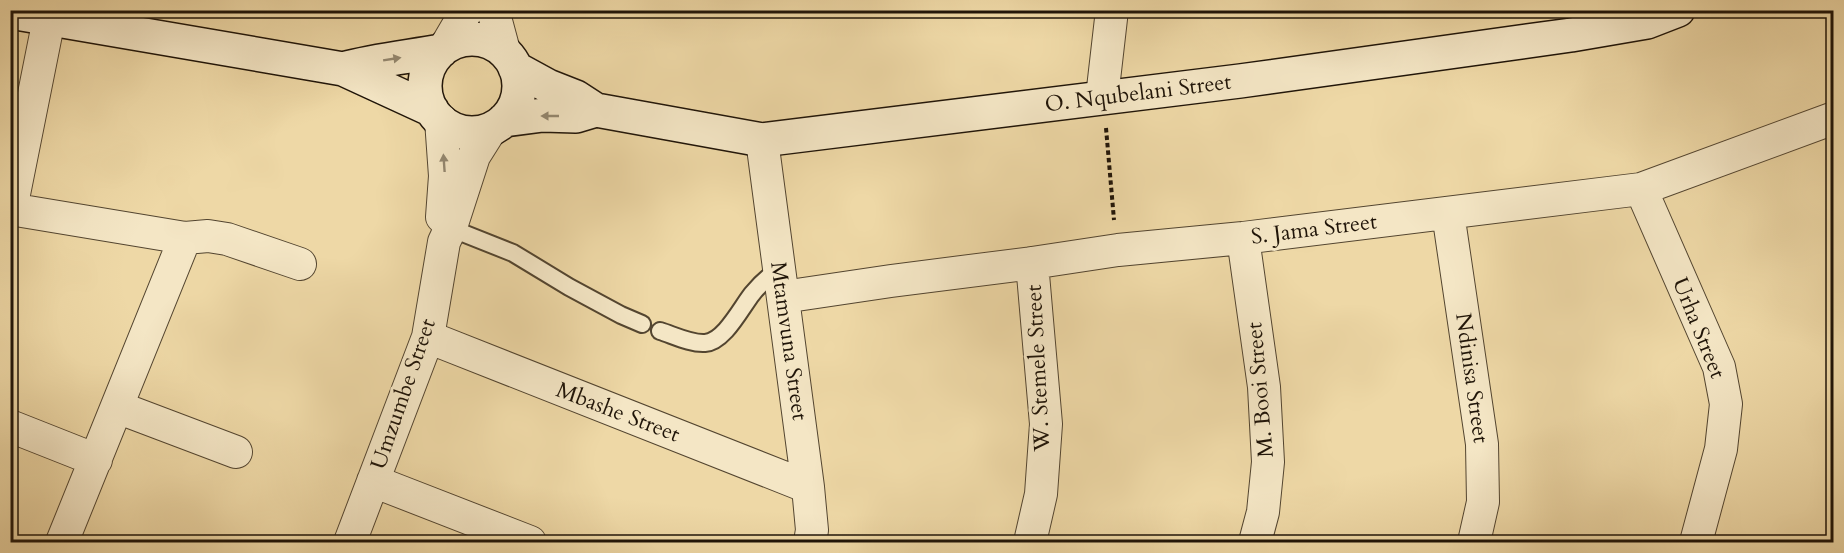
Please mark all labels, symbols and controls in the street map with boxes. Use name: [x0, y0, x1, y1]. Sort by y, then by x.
one-way arrow: [382, 55, 401, 64]
street label: O. Nqubelani Street: [1043, 67, 1233, 119]
one-way arrow: [541, 111, 560, 121]
one-way arrow: [439, 153, 448, 172]
street label: S. Jama Street: [1249, 206, 1379, 252]
street label: Mtamvuna Street: [763, 260, 815, 422]
street label: Urha Street: [1665, 273, 1733, 383]
street label: W. Stemele Street: [1019, 284, 1057, 453]
street label: Ndinisa Street: [1448, 311, 1496, 445]
street label: Umzumbe Street: [363, 315, 443, 473]
street label: M. Booi Street: [1239, 321, 1281, 459]
street label: Mbashe Street: [552, 375, 684, 449]

